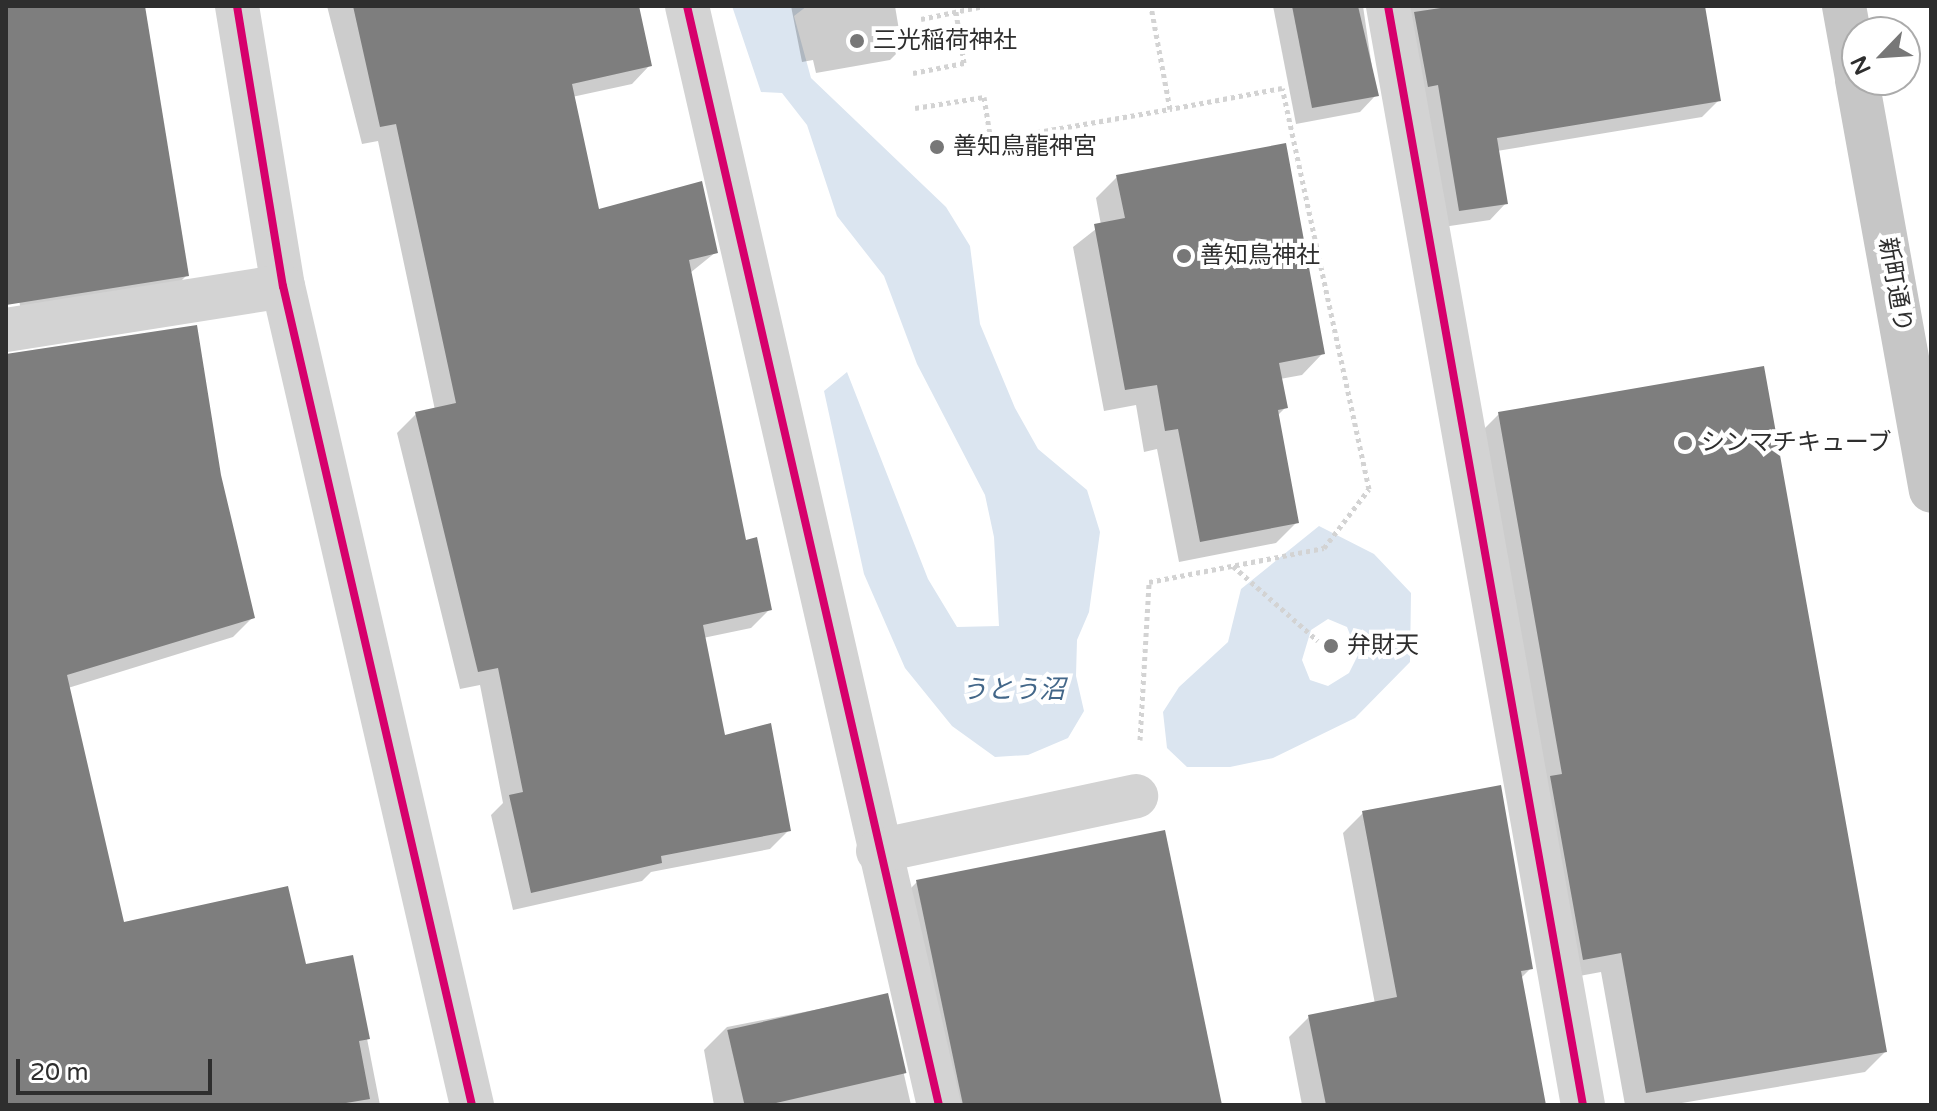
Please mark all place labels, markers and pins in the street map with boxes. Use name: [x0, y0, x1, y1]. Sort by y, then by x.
place label: 三光稲荷神社: [873, 27, 1017, 55]
marker: 三光稲荷神社: [848, 32, 866, 50]
place label: 善知鳥龍神宮: [953, 133, 1097, 161]
marker: 善知鳥龍神宮: [928, 138, 946, 156]
place label: 善知鳥神社: [1200, 242, 1320, 270]
marker: 善知鳥神社: [1175, 247, 1193, 265]
place label: シンマチキューブ: [1701, 429, 1893, 457]
marker: シンマチキューブ: [1676, 434, 1694, 452]
place label: 弁財天: [1347, 632, 1419, 660]
marker: 弁財天: [1322, 637, 1340, 655]

